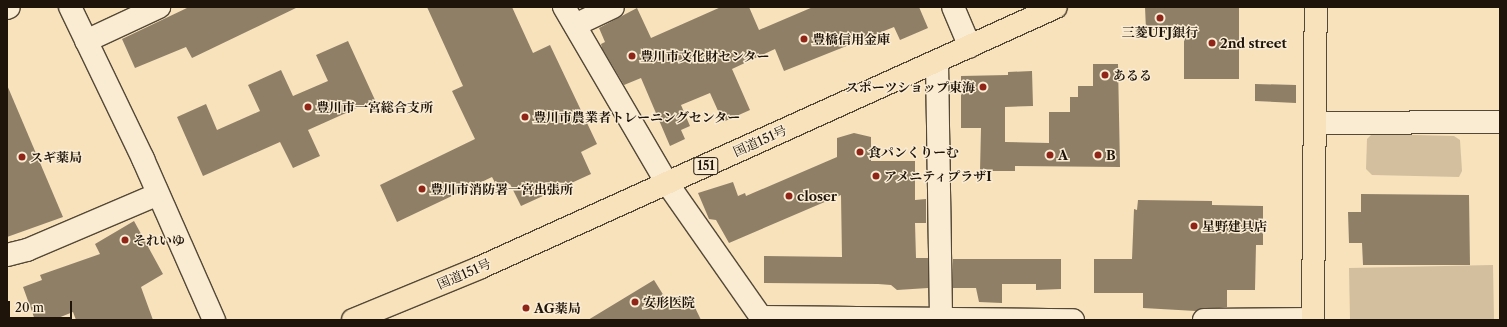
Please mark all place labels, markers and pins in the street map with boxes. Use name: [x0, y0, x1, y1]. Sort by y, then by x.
marker: 三菱UFJ銀行: [1155, 13, 1165, 23]
place label: 三菱UFJ銀行: [1122, 24, 1198, 40]
place label: 豊橋信用金庫: [812, 31, 890, 47]
marker: 豊橋信用金庫: [799, 34, 809, 44]
place label: 2nd street: [1220, 35, 1287, 51]
marker: 2nd street: [1207, 38, 1217, 48]
place label: 豊川市文化財センター: [640, 48, 770, 64]
marker: 豊川市文化財センター: [627, 51, 637, 61]
place label: あるる: [1113, 67, 1152, 83]
marker: あるる: [1100, 70, 1110, 80]
place label: スポーツショップ東海: [845, 79, 975, 95]
marker: スポーツショップ東海: [978, 82, 988, 92]
place label: 豊川市一宮総合支所: [316, 99, 433, 115]
marker: 豊川市一宮総合支所: [303, 102, 313, 112]
place label: 豊川市農業者トレーニングセンター: [533, 109, 741, 125]
marker: 豊川市農業者トレーニングセンター: [520, 112, 530, 122]
place label: 食パンくりーむ: [868, 144, 959, 160]
marker: 食パンくりーむ: [855, 147, 865, 157]
place label: A: [1058, 147, 1068, 163]
place label: B: [1106, 147, 1116, 163]
place label: スギ薬局: [30, 149, 82, 165]
marker: A: [1045, 150, 1055, 160]
marker: B: [1093, 150, 1103, 160]
marker: スギ薬局: [17, 152, 27, 162]
place label: アメニティプラザI: [884, 168, 993, 184]
marker: アメニティプラザI: [871, 171, 881, 181]
place label: 豊川市消防署一宮出張所: [430, 181, 573, 197]
marker: 豊川市消防署一宮出張所: [417, 184, 427, 194]
place label: closer: [797, 188, 837, 204]
marker: closer: [784, 191, 794, 201]
place label: 星野建具店: [1202, 218, 1267, 234]
marker: 星野建具店: [1189, 221, 1199, 231]
place label: それいゆ: [133, 232, 185, 248]
marker: それいゆ: [120, 235, 130, 245]
place label: 安形医院: [643, 294, 695, 310]
marker: 安形医院: [630, 297, 640, 307]
place label: AG薬局: [534, 300, 581, 316]
marker: AG薬局: [521, 303, 531, 313]

